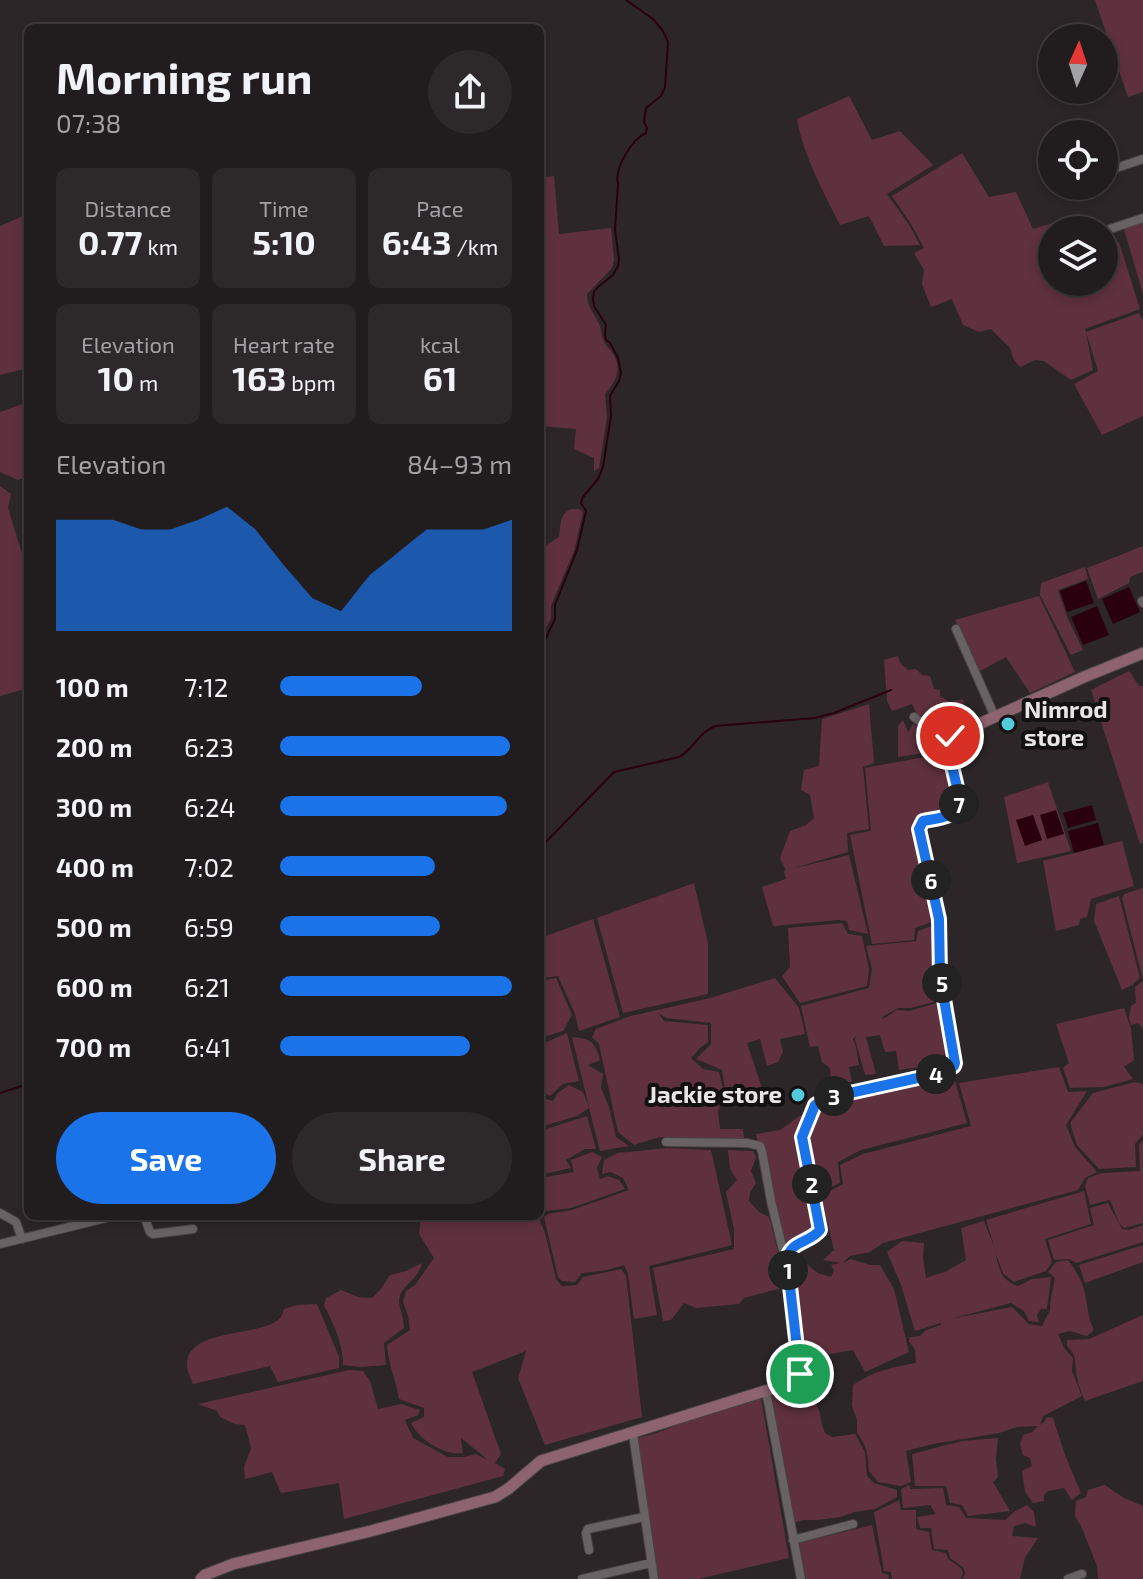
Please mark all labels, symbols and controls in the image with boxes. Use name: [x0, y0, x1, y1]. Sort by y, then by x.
north arrow: [1038, 24, 1118, 104]
map controls: [1038, 24, 1118, 296]
text: Morning run: [56, 50, 312, 103]
button: share: [428, 50, 512, 134]
text: 07:38: [56, 107, 121, 138]
button: locate: [1038, 120, 1118, 200]
text: Distance: [85, 195, 171, 221]
text: Time: [259, 195, 309, 221]
text: Pace: [416, 195, 464, 221]
button: layers: [1038, 216, 1118, 296]
text: 0.77: [78, 221, 143, 262]
text: 5:10: [252, 221, 316, 262]
text: 6:43: [382, 221, 451, 262]
text: km: [143, 233, 178, 259]
text: /km: [451, 233, 498, 259]
text: Elevation: [81, 331, 175, 357]
text: Heart rate: [233, 331, 335, 357]
text: kcal: [420, 331, 460, 357]
text: 10: [98, 357, 134, 398]
text: 163: [232, 357, 286, 398]
text: 61: [423, 357, 457, 398]
text: m: [134, 369, 158, 395]
text: bpm: [286, 369, 336, 395]
text: Elevation: [56, 448, 166, 479]
text: 84–93 m: [407, 448, 512, 479]
text: 100 m: [56, 671, 129, 702]
text: 7:12: [184, 671, 228, 702]
place label: Nimrod store: [1024, 694, 1108, 751]
pin: [916, 702, 984, 770]
icon: check: [928, 714, 972, 758]
marker: Nimrod store: [999, 715, 1017, 733]
text: 200 m: [56, 731, 132, 762]
text: 6:23: [184, 731, 234, 762]
pin: 7: [939, 784, 979, 824]
text: 300 m: [56, 791, 132, 822]
text: 6:24: [184, 791, 236, 822]
text: 7: [953, 791, 965, 817]
text: 400 m: [56, 851, 134, 882]
text: 7:02: [184, 851, 234, 882]
pin: 6: [911, 860, 951, 900]
text: 6: [925, 867, 937, 893]
text: 500 m: [56, 911, 132, 942]
text: 6:59: [184, 911, 234, 942]
pin: 5: [922, 963, 962, 1003]
text: 5: [936, 970, 948, 996]
text: 600 m: [56, 971, 133, 1002]
text: 6:21: [184, 971, 230, 1002]
text: 700 m: [56, 1031, 131, 1062]
text: 6:41: [184, 1031, 231, 1062]
pin: 4: [916, 1054, 956, 1094]
text: 4: [929, 1061, 943, 1087]
pin: 3: [814, 1076, 854, 1116]
place label: Jackie store: [648, 1079, 782, 1108]
text: 3: [828, 1083, 840, 1109]
marker: Jackie store: [789, 1086, 807, 1104]
button: Save: [56, 1112, 276, 1204]
button: Share: [292, 1112, 512, 1204]
pin: 2: [792, 1164, 832, 1204]
text: 2: [806, 1171, 818, 1197]
pin: 1: [768, 1250, 808, 1290]
text: 1: [783, 1257, 793, 1283]
pin: [766, 1340, 834, 1408]
icon: arrive: [778, 1352, 822, 1396]

